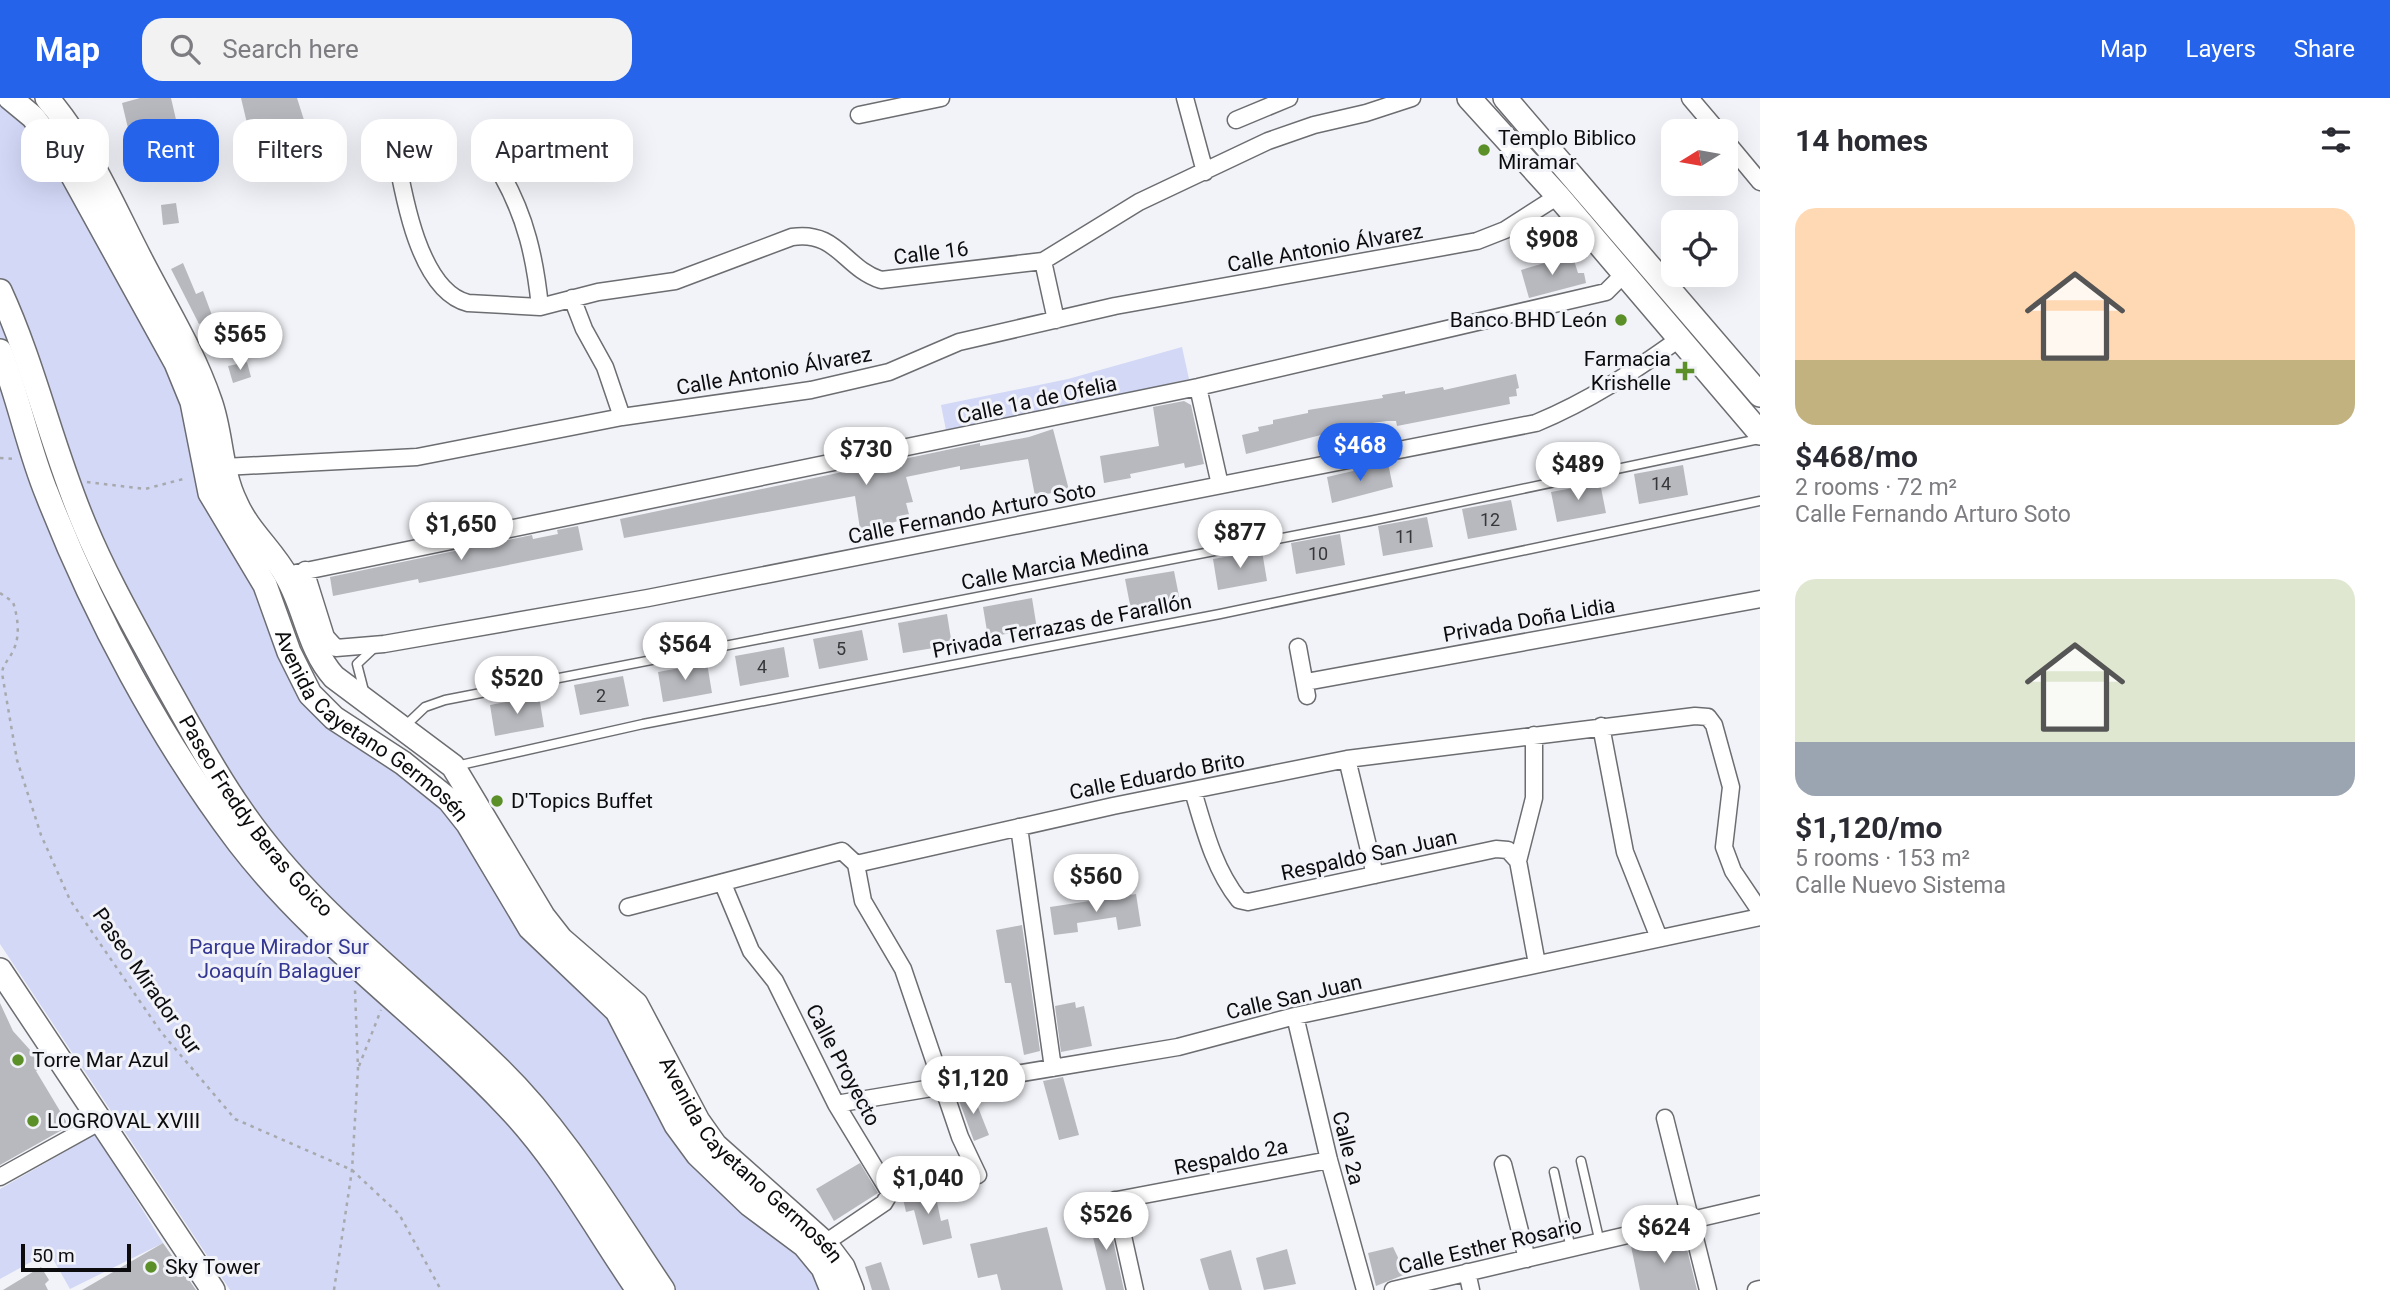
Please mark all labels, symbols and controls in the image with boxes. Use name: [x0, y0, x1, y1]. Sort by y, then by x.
search box: [142, 18, 632, 81]
text: Map: [35, 30, 100, 69]
icon: search: [166, 30, 204, 68]
text: Search here: [222, 34, 359, 64]
text: Map: [2100, 35, 2148, 63]
text: Layers: [2186, 35, 2256, 63]
text: Share: [2294, 35, 2355, 63]
chip: Buy: [21, 119, 109, 182]
chip: Rent: [123, 119, 219, 182]
chip: Filters: [233, 119, 347, 182]
chip: New: [361, 119, 457, 182]
chip: Apartment: [471, 119, 633, 182]
north arrow: [1661, 119, 1738, 196]
map controls: [1661, 119, 1738, 287]
icon: filters: [2317, 121, 2355, 159]
text: 14 homes: [1795, 123, 1928, 158]
place label: Templo Biblico Miramar: [1498, 126, 1636, 174]
marker: Templo Biblico Miramar: [1476, 142, 1492, 158]
button: locate: [1661, 210, 1738, 287]
pin: $908: [1511, 218, 1593, 277]
street label: Calle Antonio Álvarez: [1225, 219, 1425, 277]
text: $908: [1526, 226, 1578, 253]
street label: Calle 16: [892, 237, 970, 269]
icon: home: [2012, 253, 2138, 379]
place label: Banco BHD León: [1450, 308, 1607, 332]
marker: Banco BHD León: [1613, 312, 1629, 328]
pin: $565: [199, 313, 281, 372]
text: $565: [214, 321, 266, 348]
street label: Calle Antonio Álvarez: [674, 342, 874, 400]
place label: Farmacia Krishelle: [1584, 347, 1671, 395]
marker: Farmacia Krishelle: [1677, 363, 1693, 379]
street label: Calle 1a de Ofelia: [955, 371, 1119, 429]
pin: $468: [1319, 424, 1401, 483]
pin: $730: [825, 428, 907, 487]
text: $468: [1334, 432, 1386, 459]
text: $730: [840, 436, 892, 463]
text: $468/mo: [1795, 439, 1918, 474]
pin: $489: [1537, 442, 1619, 502]
text: $489: [1552, 451, 1604, 478]
house number: 14: [1651, 473, 1671, 494]
text: 2 rooms · 72 m²: [1795, 474, 1957, 501]
street label: Calle Fernando Arturo Soto: [846, 477, 1098, 549]
text: Calle Fernando Arturo Soto: [1795, 501, 2071, 528]
pin: $1,650: [404, 503, 518, 562]
house number: 12: [1480, 509, 1500, 530]
pin: $877: [1199, 510, 1281, 570]
text: $1,650: [425, 511, 497, 538]
text: $877: [1214, 519, 1266, 546]
house number: 11: [1395, 526, 1415, 547]
street label: Calle Marcia Medina: [959, 535, 1151, 595]
house number: 10: [1308, 543, 1328, 564]
street label: Privada Terrazas de Farallón: [930, 589, 1194, 663]
street label: Privada Doña Lidia: [1441, 593, 1617, 647]
pin: $564: [644, 622, 726, 682]
icon: home: [2012, 624, 2138, 750]
street label: Avenida Cayetano Germosén: [270, 627, 473, 826]
text: $564: [659, 631, 711, 658]
house number: 5: [836, 638, 846, 659]
pin: $520: [476, 656, 558, 716]
house number: 4: [757, 656, 767, 677]
text: $520: [491, 665, 543, 692]
house number: 2: [596, 685, 606, 706]
street label: Paseo Freddy Beras Goico: [174, 711, 338, 922]
street label: Calle Eduardo Brito: [1067, 747, 1247, 805]
place label: D'Topics Buffet: [511, 789, 653, 813]
marker: D'Topics Buffet: [489, 793, 505, 809]
text: $1,120/mo: [1795, 810, 1943, 845]
street label: Respaldo San Juan: [1279, 825, 1459, 885]
text: 5 rooms · 153 m²: [1795, 845, 1970, 872]
pin: $560: [1055, 854, 1137, 914]
text: $560: [1070, 863, 1122, 890]
text: Calle Nuevo Sistema: [1795, 872, 2006, 899]
street label: Paseo Mirador Sur: [88, 903, 206, 1059]
park label: Parque Mirador Sur Joaquín Balaguer: [189, 935, 369, 983]
street label: Calle San Juan: [1224, 970, 1364, 1024]
street label: Calle Proyecto: [801, 1000, 885, 1130]
place label: Torre Mar Azul: [32, 1048, 169, 1072]
marker: Torre Mar Azul: [10, 1052, 26, 1068]
street label: Avenida Cayetano Germosén: [654, 1053, 848, 1268]
pin: $1,120: [916, 1056, 1030, 1116]
text: $1,120: [937, 1065, 1009, 1092]
place label: LOGROVAL XVIII: [47, 1109, 200, 1133]
street label: Calle 2a: [1327, 1109, 1369, 1187]
marker: LOGROVAL XVIII: [25, 1113, 41, 1129]
street label: Respaldo 2a: [1172, 1134, 1290, 1180]
pin: $1,040: [871, 1156, 985, 1216]
text: $1,040: [892, 1165, 964, 1192]
pin: $526: [1065, 1192, 1147, 1252]
text: $526: [1080, 1201, 1132, 1228]
pin: $624: [1623, 1206, 1705, 1265]
street label: Calle Esther Rosario: [1396, 1213, 1584, 1279]
text: $624: [1638, 1214, 1690, 1241]
scale bar: [21, 1241, 131, 1273]
text: 50 m: [32, 1244, 75, 1267]
place label: Sky Tower: [165, 1255, 260, 1279]
marker: Sky Tower: [143, 1259, 159, 1275]

